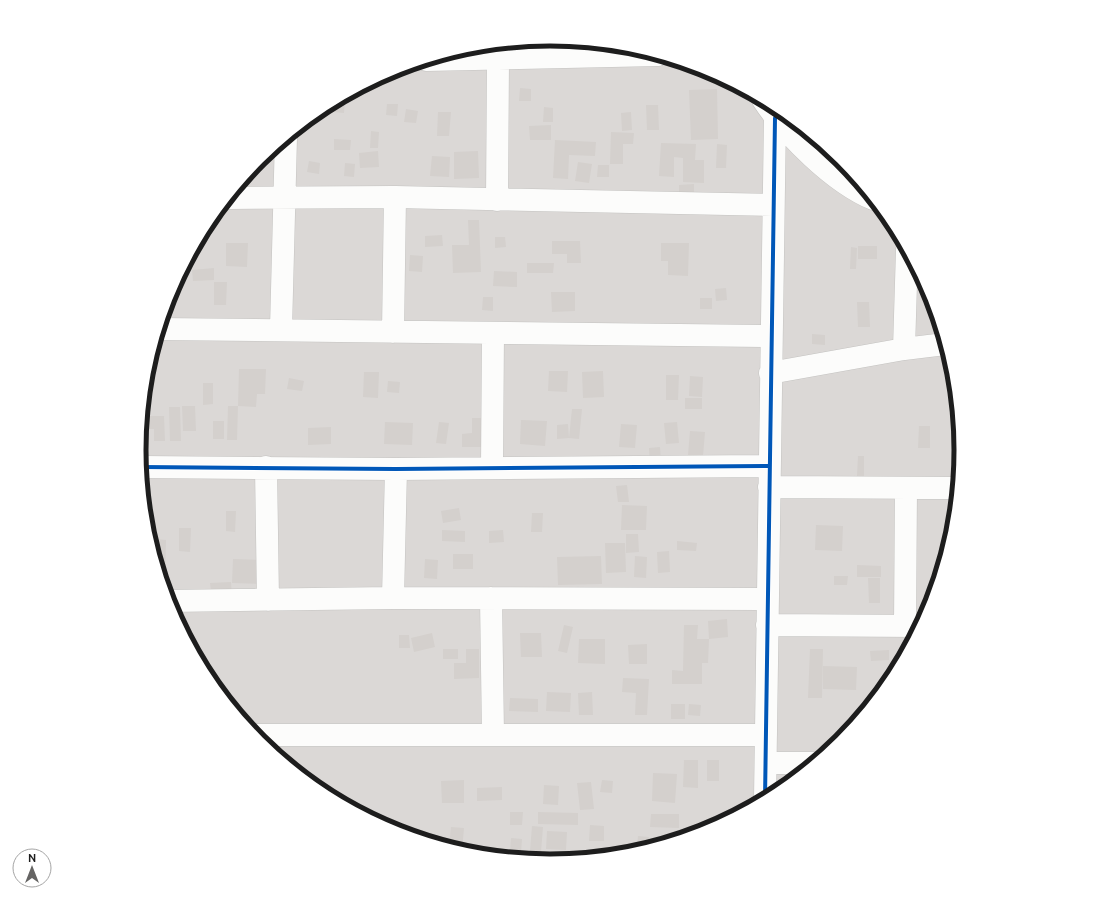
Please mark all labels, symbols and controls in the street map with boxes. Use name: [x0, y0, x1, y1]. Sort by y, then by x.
north arrow: [12, 848, 52, 888]
text: N: [28, 852, 36, 864]

